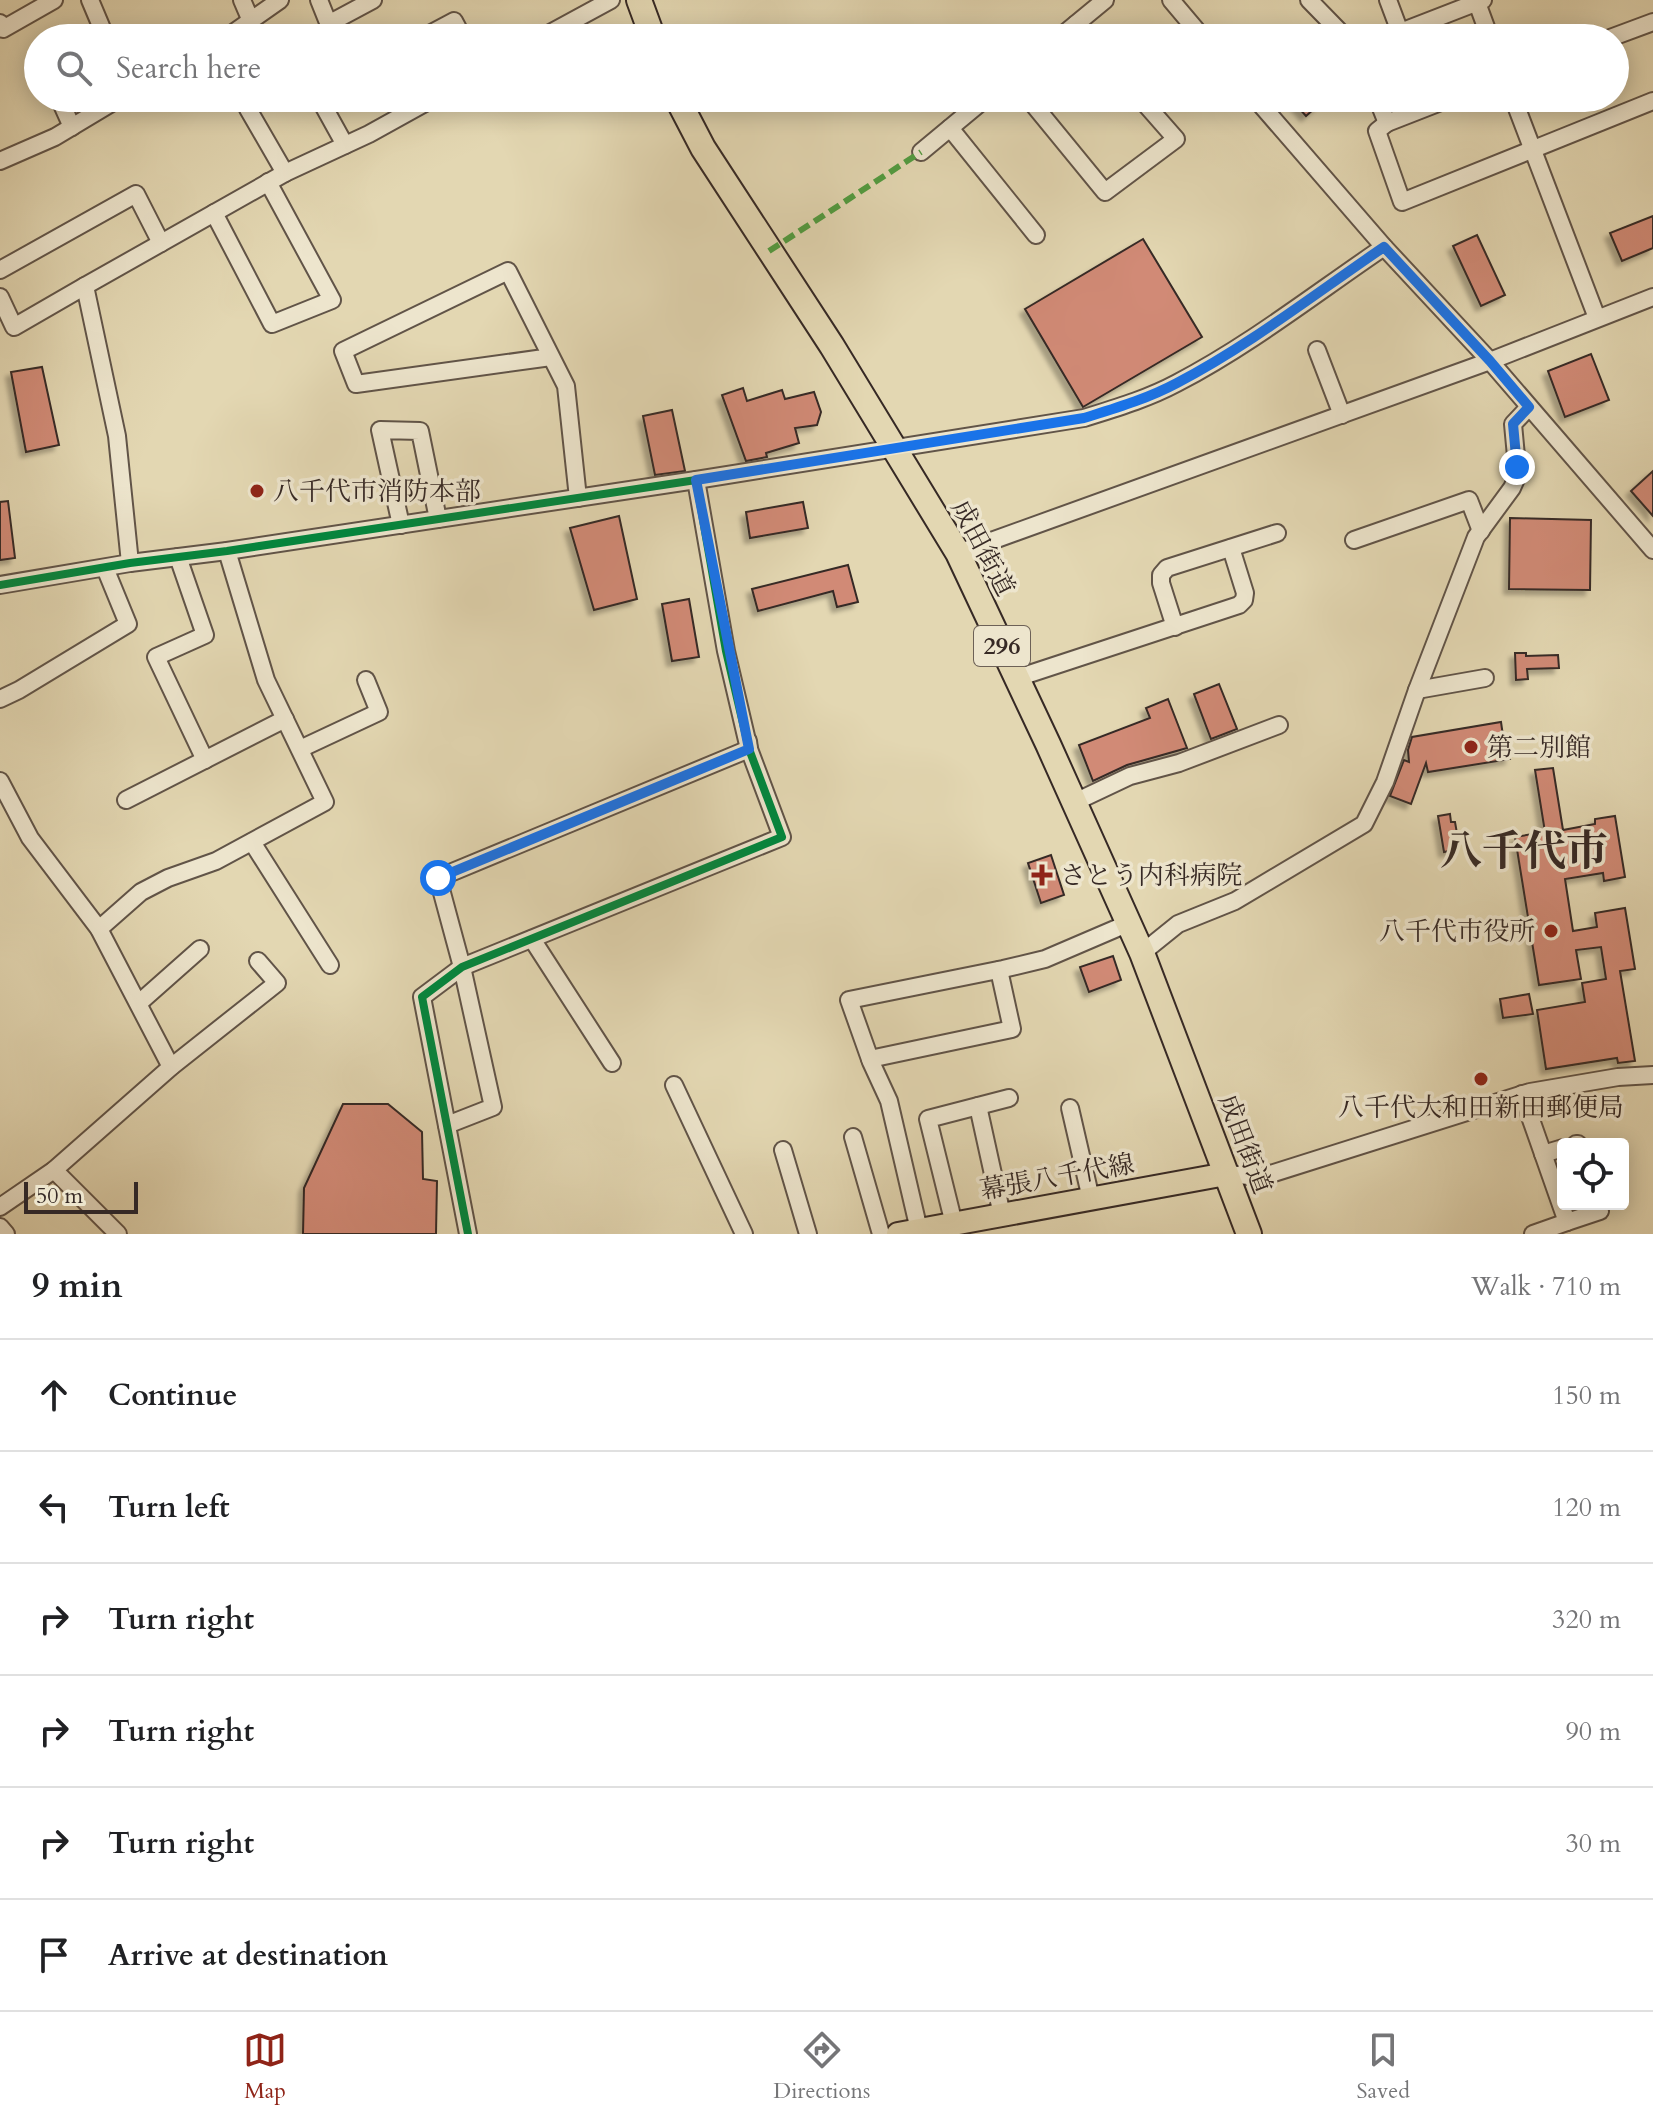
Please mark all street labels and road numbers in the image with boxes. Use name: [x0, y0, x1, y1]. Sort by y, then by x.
street label: 成田街道: [943, 494, 1023, 602]
road number: 296: [974, 626, 1030, 666]
street label: 成田街道: [1210, 1089, 1280, 1199]
street label: 幕張八千代線: [977, 1146, 1137, 1208]

